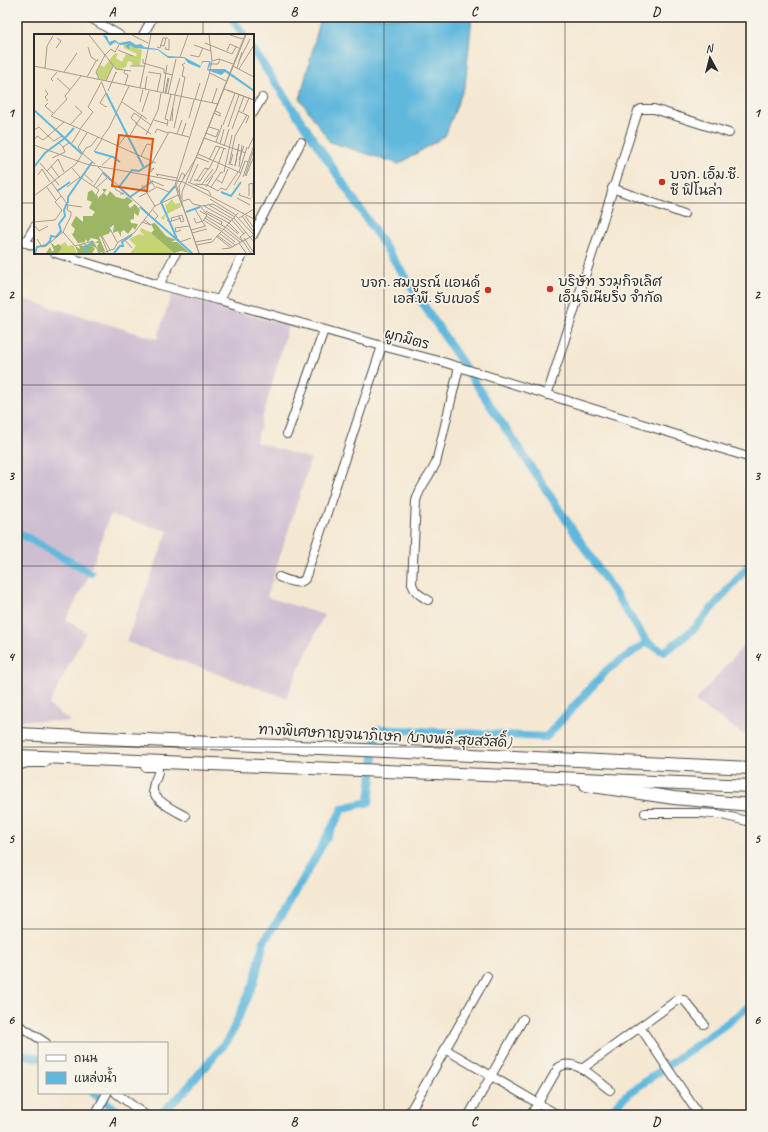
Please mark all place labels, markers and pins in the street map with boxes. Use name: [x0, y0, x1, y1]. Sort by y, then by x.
place label: บจก. เอ็ม.ซี. ซี ฟิโนล่า: [670, 165, 739, 199]
marker: บจก. เอ็ม.ซี. ซี ฟิโนล่า: [657, 177, 667, 187]
place label: บจก. สมบูรณ์ แอนด์ เอส.พี. รับเบอร์: [360, 273, 481, 307]
place label: บริษัท รวมกิจเลิศ เอ็นจิเนียริ่ง จำกัด: [558, 273, 663, 306]
marker: บริษัท รวมกิจเลิศ เอ็นจิเนียริ่ง จำกัด: [545, 284, 555, 294]
marker: บจก. สมบูรณ์ แอนด์ เอส.พี. รับเบอร์: [483, 285, 493, 295]

